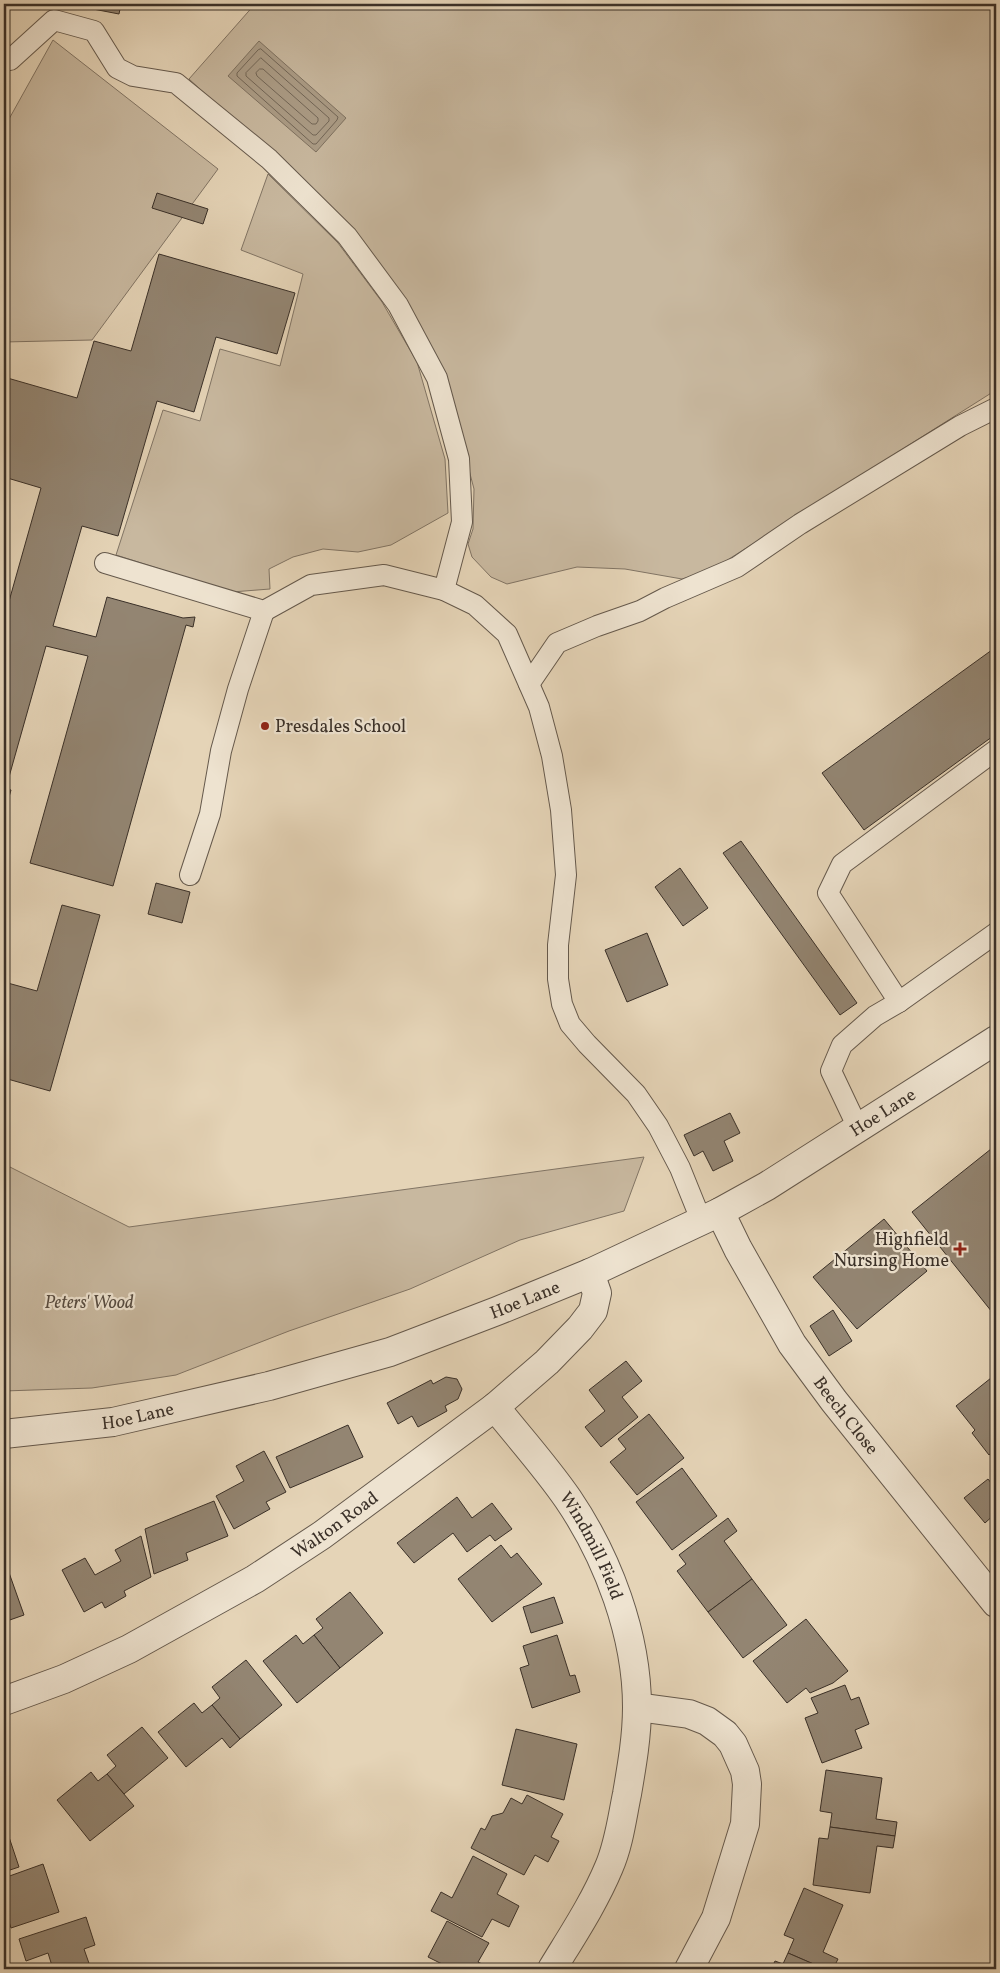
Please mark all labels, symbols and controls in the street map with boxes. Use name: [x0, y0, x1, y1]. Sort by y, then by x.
place label: Presdales School: [275, 715, 406, 740]
marker: Presdales School: [259, 720, 271, 732]
street label: Hoe Lane: [846, 1083, 921, 1144]
place label: Highfield Nursing Home: [834, 1228, 949, 1274]
marker: Highfield Nursing Home: [953, 1242, 967, 1256]
street label: Hoe Lane: [487, 1276, 564, 1327]
park label: Peters' Wood: [44, 1291, 134, 1316]
street label: Beech Close: [806, 1372, 884, 1461]
street label: Hoe Lane: [100, 1397, 177, 1437]
street label: Walton Road: [287, 1486, 384, 1566]
street label: Windmill Field: [553, 1487, 628, 1604]

